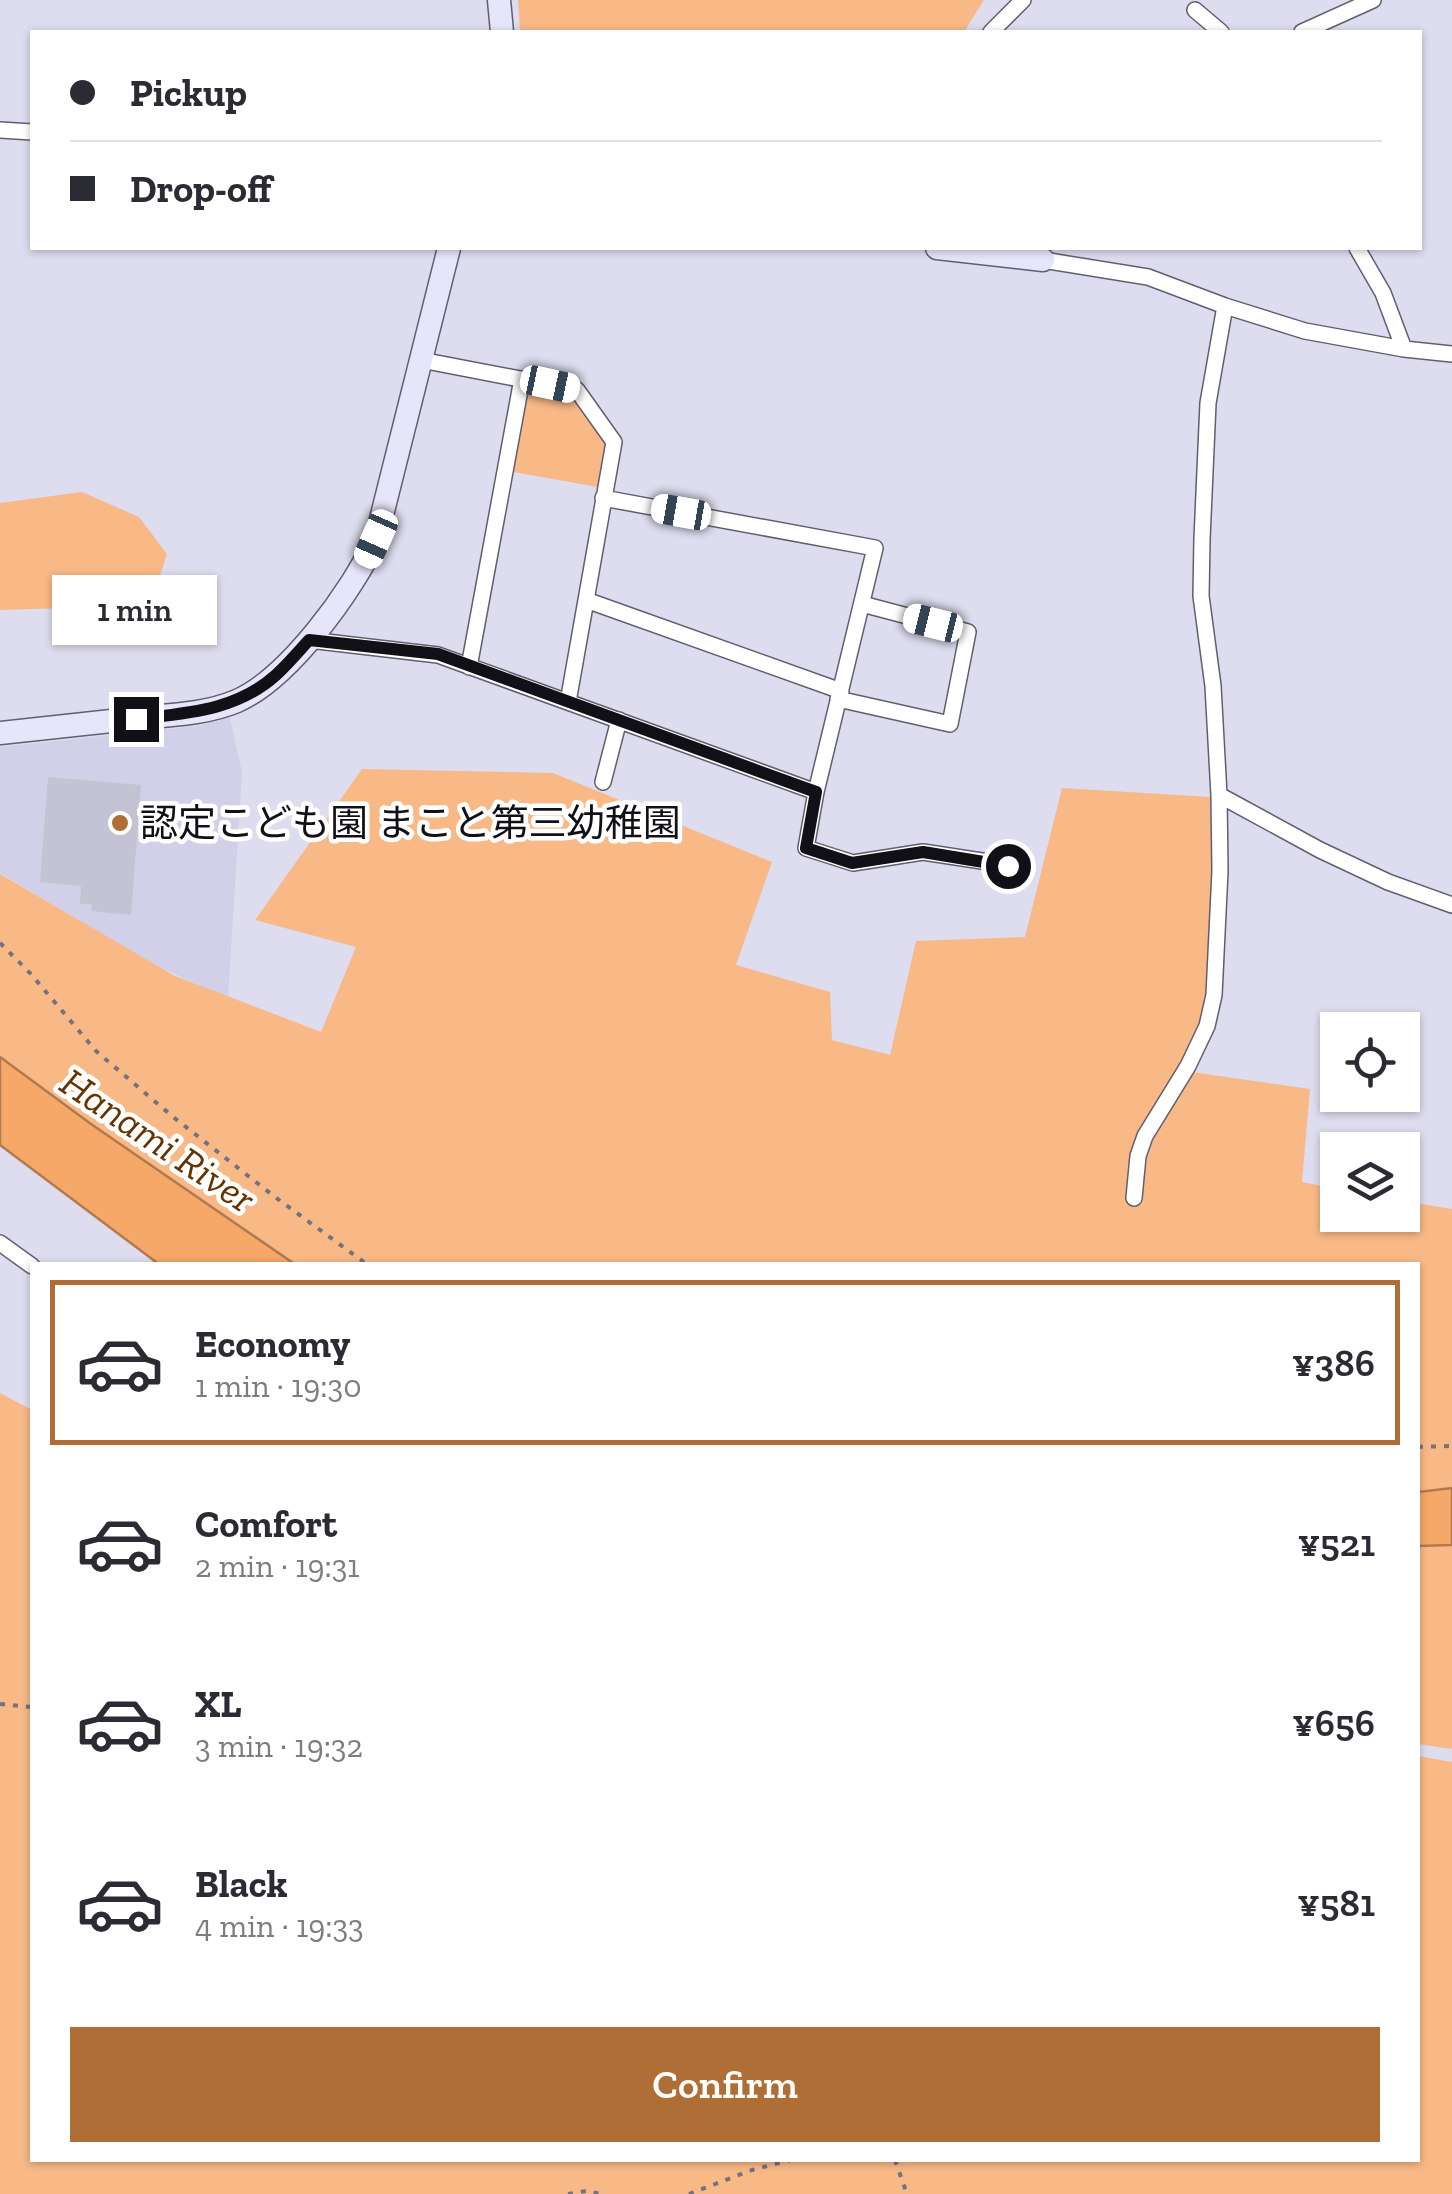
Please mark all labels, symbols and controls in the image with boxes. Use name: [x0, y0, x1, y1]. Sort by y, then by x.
text: Pickup: [130, 70, 247, 116]
text: Drop-off: [130, 166, 271, 212]
car: [518, 363, 582, 405]
car: [649, 492, 713, 532]
car: [350, 505, 402, 573]
callout: 1 min: [54, 574, 218, 644]
text: 1 min: [97, 591, 172, 629]
car: [900, 601, 966, 645]
route end: [114, 697, 159, 742]
place label: 認定こども園 まこと第三幼稚園: [140, 800, 681, 846]
marker: 認定こども園 まこと第三幼稚園: [109, 812, 131, 834]
route start: [986, 844, 1031, 889]
map controls: [1320, 1012, 1420, 1232]
button: locate: [1320, 1012, 1420, 1112]
water label: Hanami River: [52, 1057, 265, 1223]
button: layers: [1320, 1132, 1420, 1232]
icon: car: [75, 1318, 165, 1408]
text: Economy: [195, 1321, 350, 1367]
text: ¥386: [1292, 1340, 1375, 1386]
text: 1 min · 19:30: [195, 1367, 362, 1405]
icon: car: [75, 1498, 165, 1588]
text: Comfort: [195, 1501, 337, 1547]
text: ¥521: [1298, 1520, 1375, 1566]
text: 2 min · 19:31: [195, 1547, 360, 1585]
icon: car: [75, 1678, 165, 1768]
text: XL: [195, 1681, 242, 1727]
text: ¥656: [1292, 1700, 1375, 1746]
text: 3 min · 19:32: [195, 1727, 363, 1765]
icon: car: [75, 1858, 165, 1948]
text: Black: [195, 1861, 288, 1907]
text: ¥581: [1297, 1880, 1375, 1926]
text: 4 min · 19:33: [195, 1907, 364, 1945]
button: Confirm: [70, 2027, 1380, 2142]

